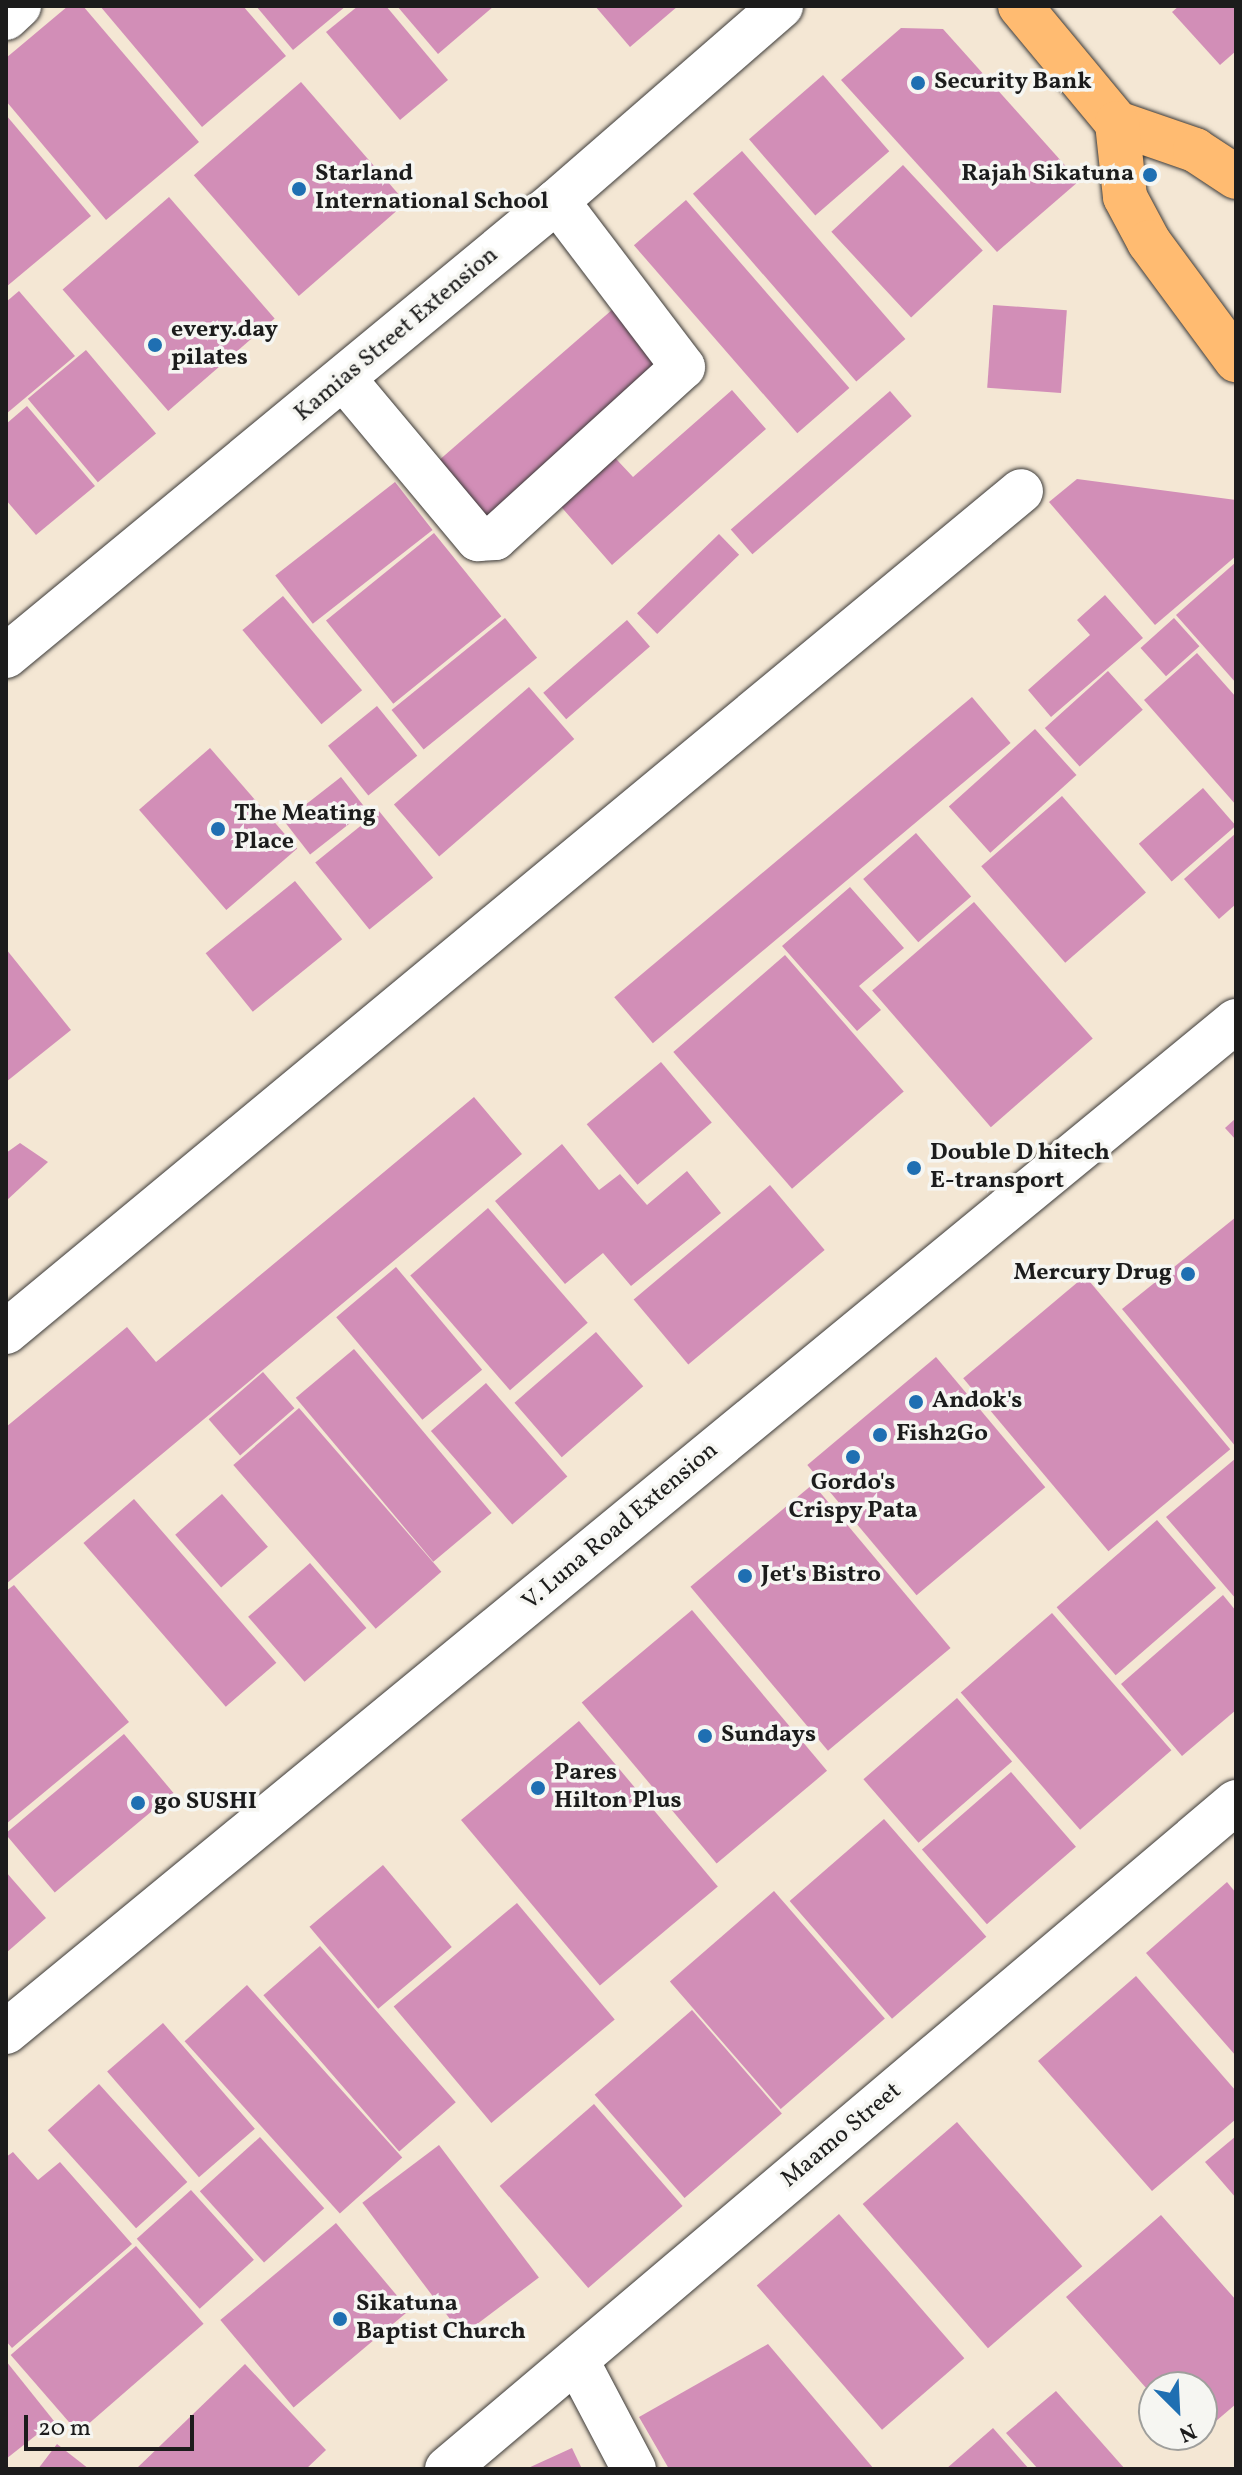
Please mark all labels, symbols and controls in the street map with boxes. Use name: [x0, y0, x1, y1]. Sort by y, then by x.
place label: Security Bank: [934, 69, 1092, 97]
marker: Security Bank: [909, 74, 927, 92]
place label: Starland International School: [315, 161, 549, 217]
place label: Rajah Sikatuna: [961, 161, 1134, 189]
marker: Rajah Sikatuna: [1141, 166, 1159, 184]
marker: Starland International School: [290, 180, 308, 198]
street label: Kamias Street Extension: [289, 241, 505, 429]
place label: every.day pilates: [171, 317, 278, 373]
marker: every.day pilates: [146, 336, 164, 354]
place label: The Meating Place: [234, 801, 376, 857]
marker: The Meating Place: [209, 820, 227, 838]
place label: Double D hitech E-transport: [930, 1140, 1110, 1196]
marker: Double D hitech E-transport: [905, 1159, 923, 1177]
place label: Mercury Drug: [1013, 1260, 1172, 1288]
marker: Mercury Drug: [1179, 1265, 1197, 1283]
place label: Andok's: [932, 1388, 1022, 1416]
marker: Andok's: [907, 1393, 925, 1411]
place label: Fish2Go: [896, 1421, 988, 1449]
marker: Fish2Go: [871, 1426, 889, 1444]
street label: V. Luna Road Extension: [517, 1437, 725, 1617]
marker: Gordo's Crispy Pata: [844, 1448, 862, 1466]
place label: Gordo's Crispy Pata: [788, 1470, 918, 1526]
place label: Jet's Bistro: [761, 1562, 881, 1590]
marker: Jet's Bistro: [736, 1567, 754, 1585]
place label: Sundays: [721, 1722, 816, 1750]
marker: Sundays: [696, 1727, 714, 1745]
place label: Pares Hilton Plus: [554, 1760, 682, 1816]
marker: Pares Hilton Plus: [529, 1779, 547, 1797]
place label: go SUSHI: [154, 1789, 257, 1817]
marker: go SUSHI: [129, 1794, 147, 1812]
street label: Maamo Street: [776, 2077, 908, 2195]
place label: Sikatuna Baptist Church: [356, 2291, 526, 2347]
marker: Sikatuna Baptist Church: [331, 2310, 349, 2328]
north arrow: [1138, 2371, 1218, 2451]
scale bar: [28, 2399, 198, 2449]
text: 20 m: [38, 2412, 91, 2446]
text: N: [1174, 2414, 1201, 2449]

